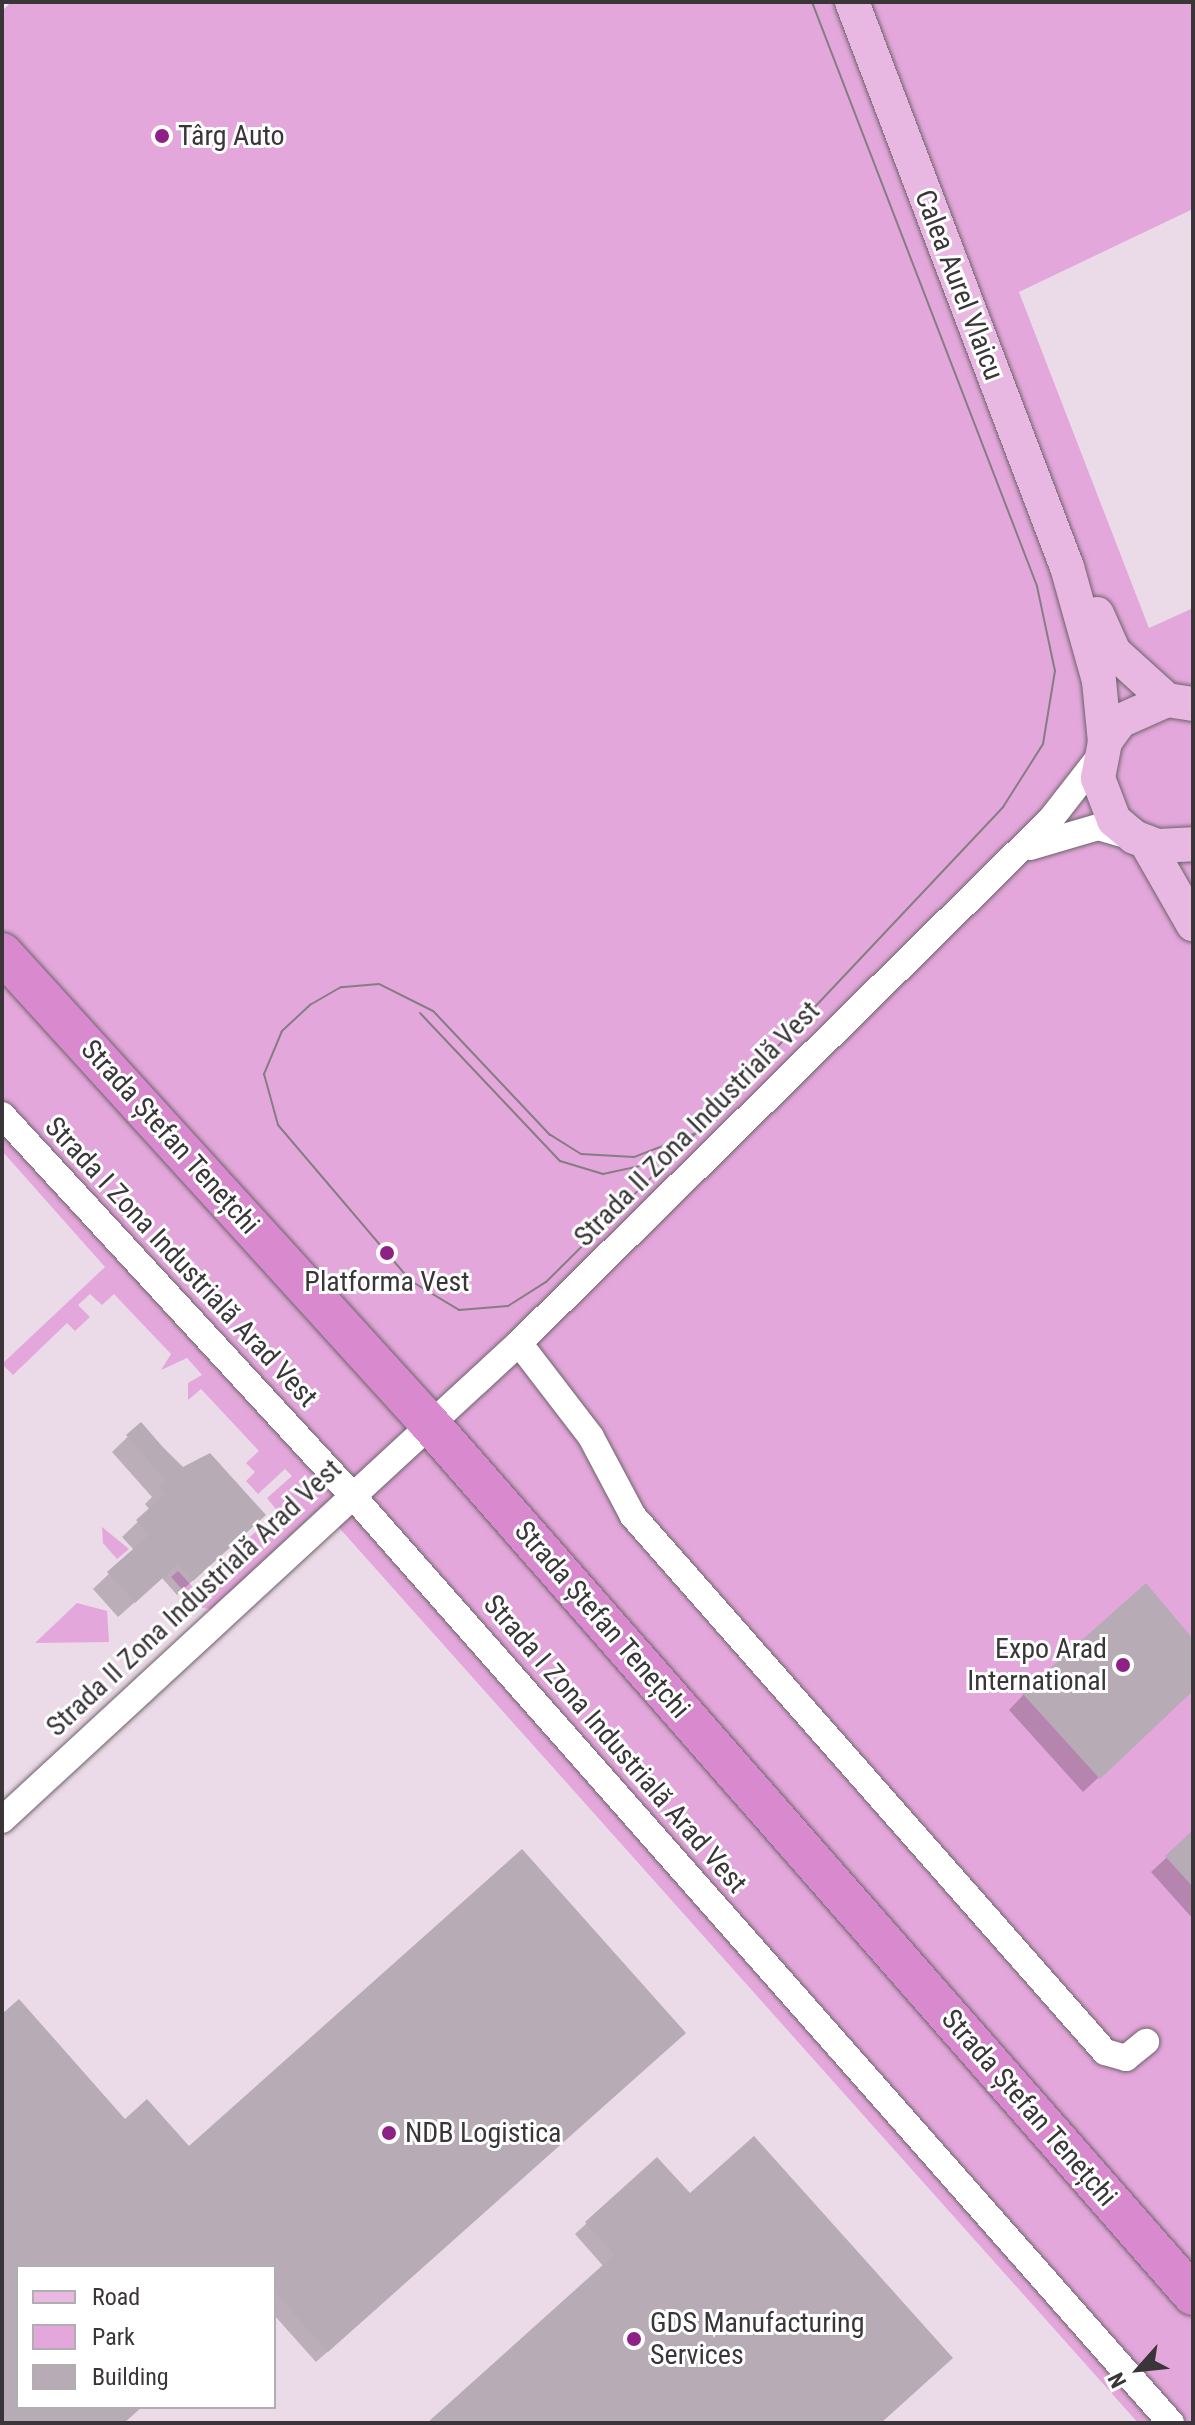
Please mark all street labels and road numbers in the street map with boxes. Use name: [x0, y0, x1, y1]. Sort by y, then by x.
street label: Calea Aurel Vlaicu: [907, 185, 1011, 385]
street label: Strada II Zona Industrială Vest: [567, 994, 827, 1254]
street label: Strada Ștefan Tenețchi: [74, 1033, 266, 1241]
street label: Strada I Zona Industrială Arad Vest: [38, 1110, 324, 1414]
street label: Strada II Zona Industrială Arad Vest: [40, 1452, 348, 1744]
street label: Strada Ștefan Tenețchi: [507, 1515, 697, 1725]
street label: Strada I Zona Industrială Arad Vest: [476, 1588, 754, 1900]
street label: Strada Ștefan Tenețchi: [934, 2003, 1124, 2213]

